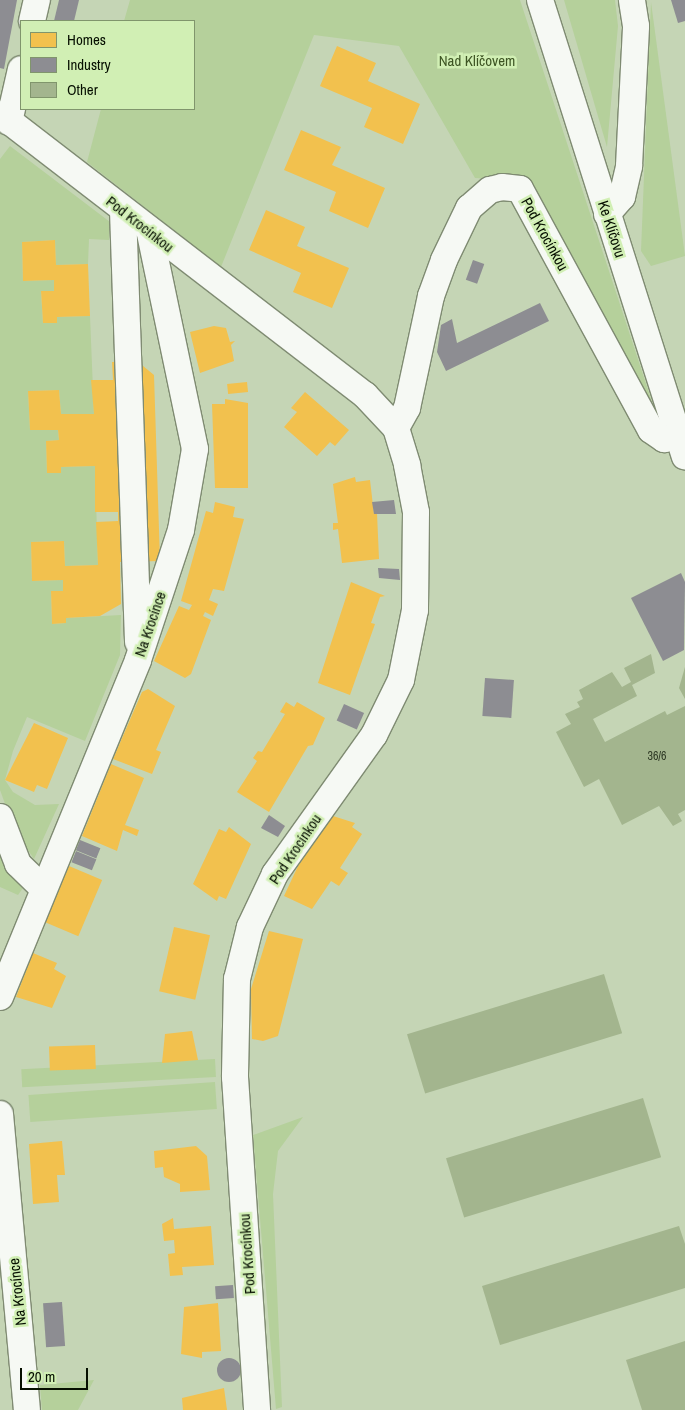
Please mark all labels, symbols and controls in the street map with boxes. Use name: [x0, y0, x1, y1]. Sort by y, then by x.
legend: [20, 20, 195, 110]
text: Homes: [67, 29, 106, 50]
park label: Nad Klíčovem: [439, 52, 515, 70]
text: Industry: [67, 54, 111, 75]
text: Other: [67, 79, 98, 100]
street label: Pod Krocínkou: [103, 192, 177, 256]
street label: Pod Krocínkou: [518, 194, 572, 274]
street label: Ke Klíčovu: [594, 198, 630, 260]
street label: Na Krocínce: [130, 589, 170, 659]
house number: 36/6: [647, 750, 667, 764]
street label: Pod Krocínkou: [265, 811, 325, 887]
street label: Pod Krocínkou: [235, 1213, 259, 1295]
street label: Na Krocínce: [5, 1257, 29, 1327]
scale bar: [22, 1358, 90, 1390]
text: 20 m: [28, 1366, 55, 1387]

